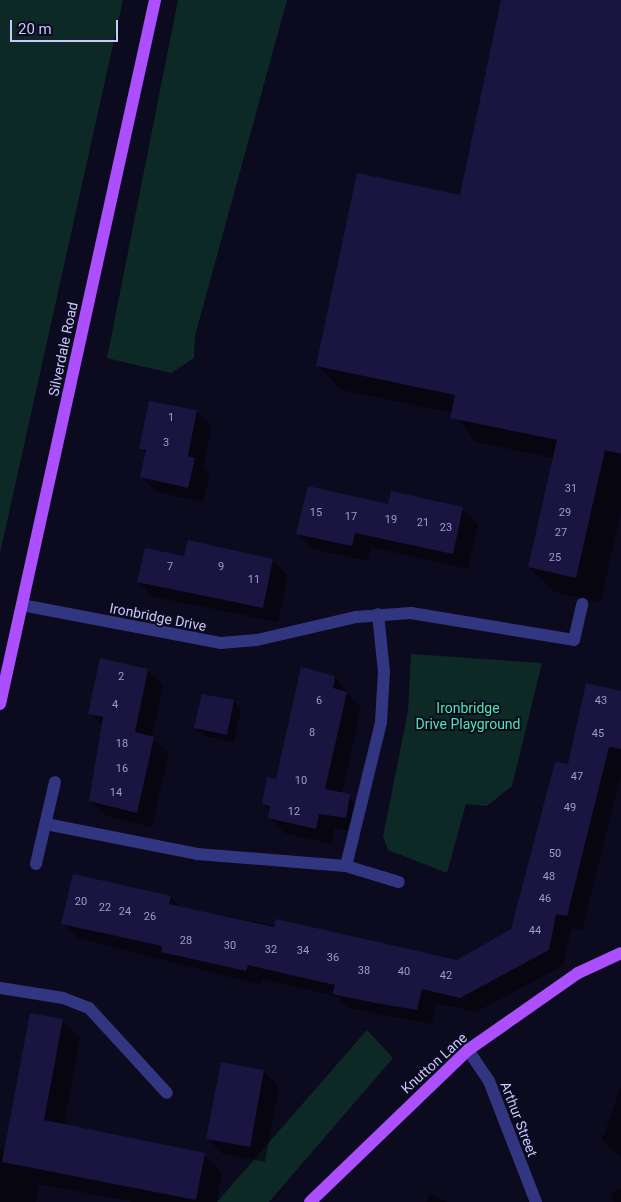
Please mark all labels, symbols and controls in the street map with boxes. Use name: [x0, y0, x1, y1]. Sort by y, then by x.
scale bar: [12, 10, 120, 42]
text: 20 m: [18, 20, 52, 38]
street label: Silverdale Road: [45, 300, 81, 398]
house number: 1: [168, 411, 174, 425]
house number: 3: [163, 436, 169, 450]
house number: 31: [565, 482, 577, 496]
house number: 15: [310, 506, 322, 520]
house number: 29: [559, 506, 571, 520]
house number: 17: [345, 510, 357, 524]
house number: 19: [385, 513, 397, 527]
house number: 21: [417, 516, 429, 530]
house number: 23: [440, 521, 452, 535]
house number: 27: [555, 526, 567, 540]
house number: 25: [549, 551, 561, 565]
house number: 7: [167, 560, 173, 574]
house number: 9: [218, 560, 224, 574]
house number: 11: [248, 573, 260, 587]
street label: Ironbridge Drive: [108, 599, 208, 635]
house number: 2: [118, 670, 124, 684]
house number: 6: [316, 694, 322, 708]
house number: 43: [595, 694, 607, 708]
house number: 4: [112, 698, 118, 712]
park label: Ironbridge Drive Playground: [415, 700, 521, 732]
house number: 8: [309, 726, 315, 740]
house number: 45: [592, 727, 604, 741]
house number: 18: [116, 737, 128, 751]
house number: 16: [116, 762, 128, 776]
house number: 47: [571, 770, 583, 784]
house number: 10: [295, 774, 307, 788]
house number: 14: [110, 786, 122, 800]
house number: 49: [564, 801, 576, 815]
house number: 12: [288, 805, 300, 819]
house number: 50: [549, 847, 561, 861]
house number: 48: [543, 870, 555, 884]
house number: 46: [539, 892, 551, 906]
house number: 20: [75, 895, 87, 909]
house number: 22: [99, 901, 111, 915]
house number: 24: [119, 905, 131, 919]
house number: 26: [144, 910, 156, 924]
house number: 44: [529, 924, 541, 938]
house number: 28: [180, 934, 192, 948]
house number: 30: [224, 939, 236, 953]
house number: 32: [265, 943, 277, 957]
house number: 34: [297, 944, 309, 958]
house number: 36: [327, 951, 339, 965]
house number: 38: [358, 964, 370, 978]
house number: 40: [398, 965, 410, 979]
house number: 42: [440, 969, 452, 983]
street label: Knutton Lane: [398, 1029, 470, 1097]
street label: Arthur Street: [497, 1079, 541, 1159]

